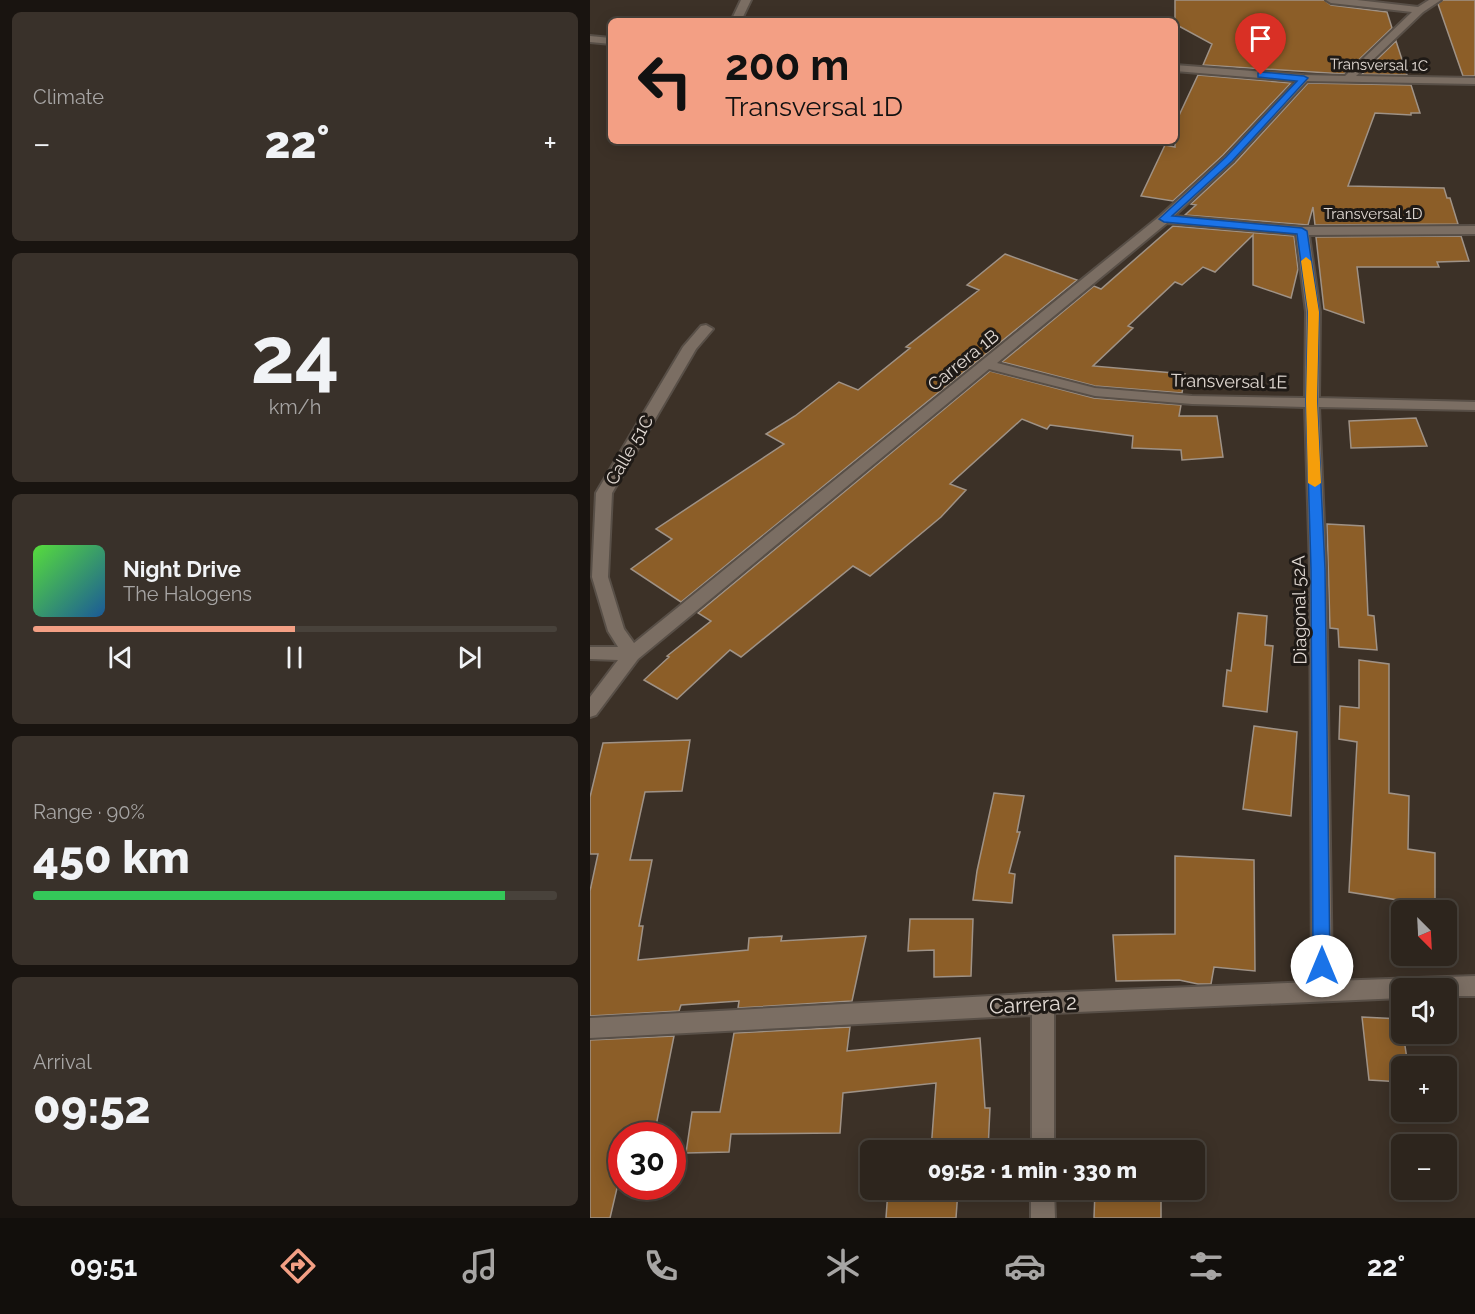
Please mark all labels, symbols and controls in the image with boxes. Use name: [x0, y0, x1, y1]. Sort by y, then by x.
pin: [1235, 13, 1286, 75]
icon: arrive: [1244, 22, 1277, 55]
text: 200 m: [725, 41, 849, 90]
icon: left: [626, 42, 704, 120]
street label: Transversal 1C: [1330, 55, 1428, 75]
text: Climate: [33, 85, 104, 109]
text: Transversal 1D: [725, 91, 903, 122]
text: 22°: [264, 116, 330, 169]
text: −: [33, 124, 51, 163]
text: +: [543, 124, 557, 163]
street label: Transversal 1D: [1324, 205, 1423, 223]
text: 24: [251, 310, 339, 401]
street label: Carrera 1B: [923, 325, 1003, 395]
street label: Transversal 1E: [1170, 369, 1288, 393]
text: km/h: [269, 395, 321, 419]
street label: Calle 51C: [601, 411, 657, 489]
street label: Diagonal 52A: [1288, 555, 1310, 665]
text: Night Drive: [123, 556, 241, 582]
text: The Halogens: [123, 582, 252, 606]
icon: previous: [104, 641, 137, 674]
icon: pause: [278, 641, 311, 674]
icon: next: [453, 641, 486, 674]
text: Range · 90%: [33, 800, 145, 824]
text: 450 km: [33, 831, 190, 884]
north arrow: [1391, 900, 1457, 966]
map controls: [1391, 900, 1457, 1200]
position arrow: [1290, 934, 1354, 998]
button: sound: [1391, 978, 1457, 1044]
street label: Carrera 2: [989, 989, 1077, 1019]
text: Arrival: [33, 1050, 92, 1074]
button: +: [1391, 1056, 1457, 1122]
text: 09:52: [33, 1081, 151, 1134]
speed limit sign: 30: [608, 1122, 686, 1200]
button: −: [1391, 1134, 1457, 1200]
text: 09:52 · 1 min · 330 m: [928, 1157, 1137, 1183]
icon: directions: [277, 1245, 319, 1287]
icon: music: [459, 1245, 501, 1287]
icon: phone: [640, 1245, 682, 1287]
icon: climate: [822, 1245, 864, 1287]
icon: car: [1004, 1245, 1046, 1287]
icon: filters: [1185, 1245, 1227, 1287]
text: 09:51: [70, 1251, 137, 1282]
text: 22°: [1367, 1251, 1405, 1282]

